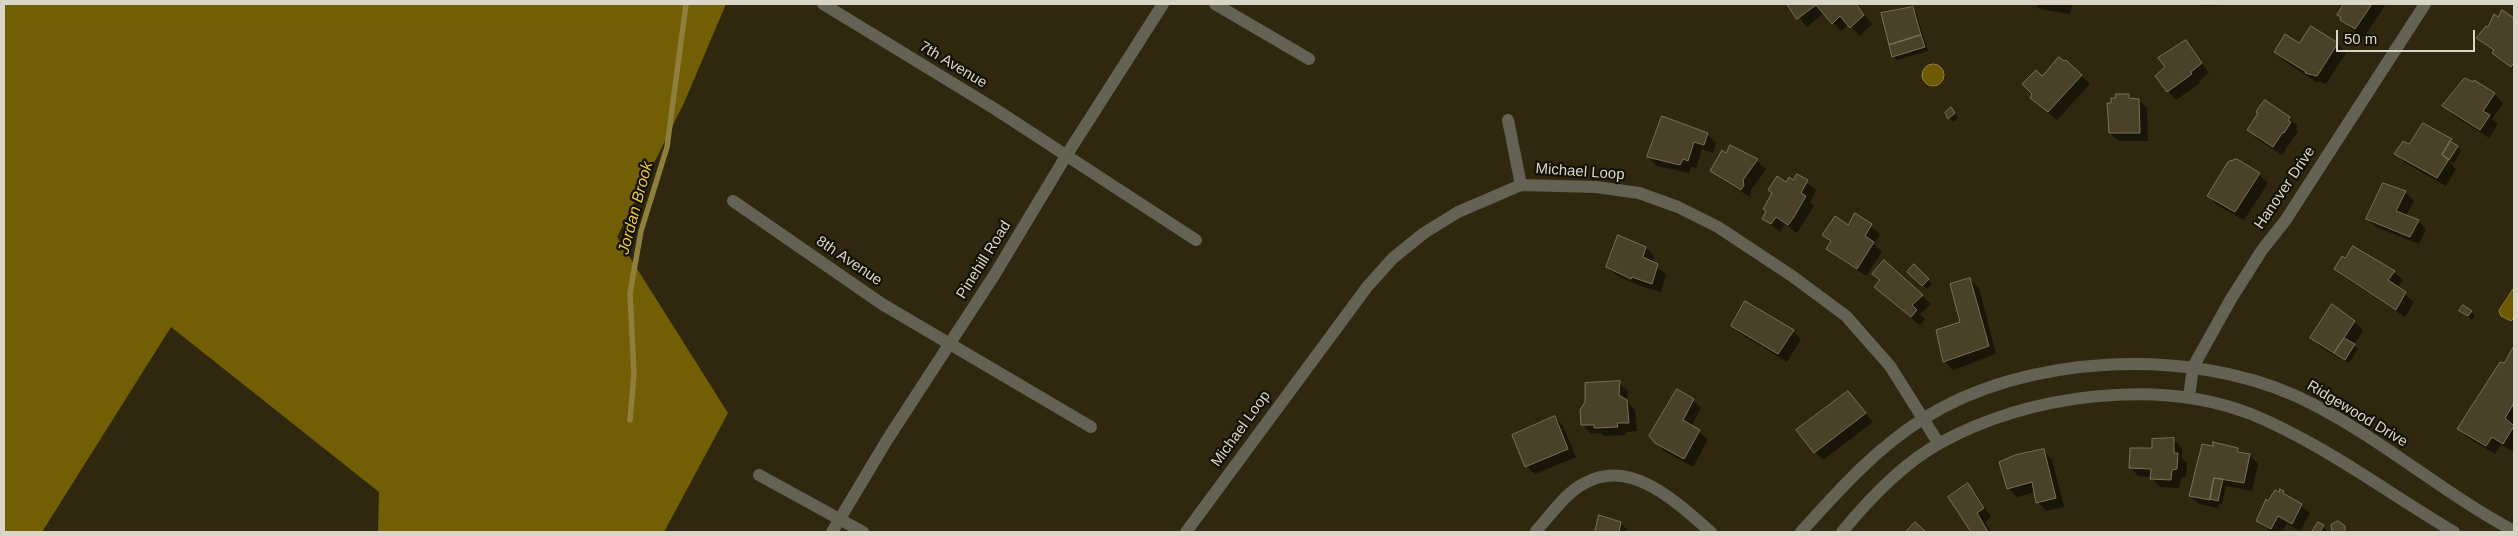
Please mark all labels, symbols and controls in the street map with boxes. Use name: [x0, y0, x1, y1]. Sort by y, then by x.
scale bar: [2338, 20, 2477, 52]
text: 50 m: [2344, 30, 2377, 47]
street label: 7th Avenue: [916, 38, 990, 92]
street label: Hanover Drive: [2251, 143, 2319, 233]
water label: Jordan Brook: [614, 160, 658, 256]
street label: Michael Loop: [1535, 160, 1625, 184]
street label: Pinehill Road: [953, 218, 1015, 302]
street label: 8th Avenue: [813, 232, 885, 290]
street label: Ridgewood Drive: [2303, 377, 2411, 451]
street label: Michael Loop: [1207, 388, 1275, 470]

